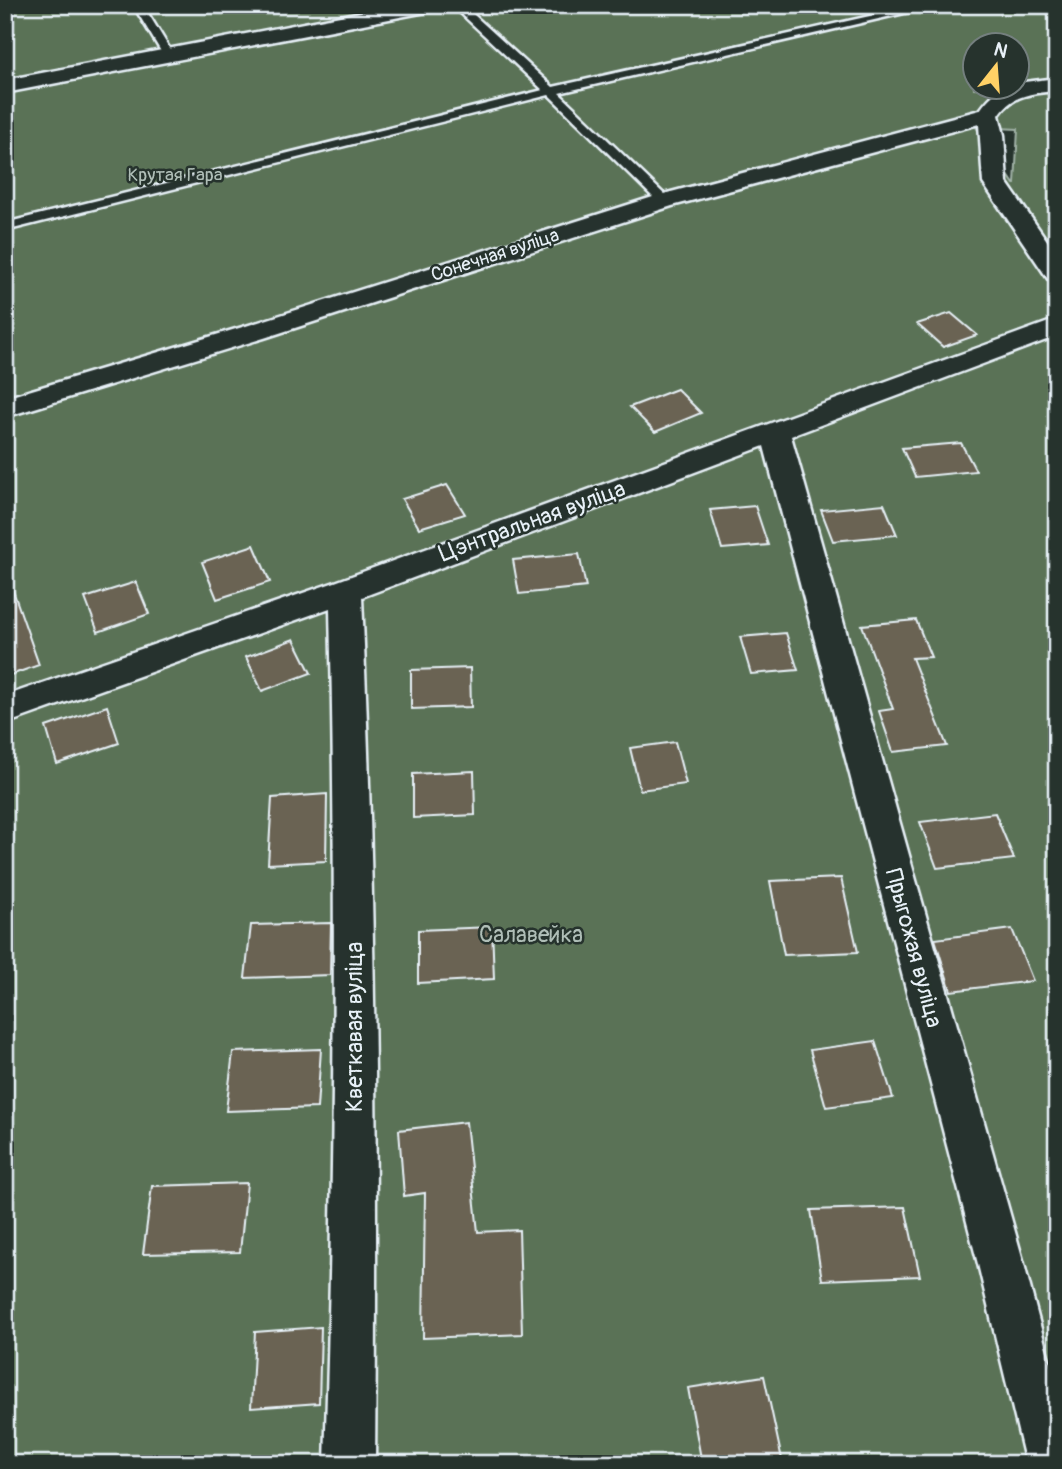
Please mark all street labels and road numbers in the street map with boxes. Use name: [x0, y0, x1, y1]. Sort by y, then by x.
street label: Сонечная вуліца: [428, 223, 562, 287]
street label: Цэнтральная вуліца: [435, 474, 629, 568]
street label: Прыгожая вуліца: [879, 865, 949, 1031]
street label: Кветкавая вуліца: [340, 942, 369, 1112]

